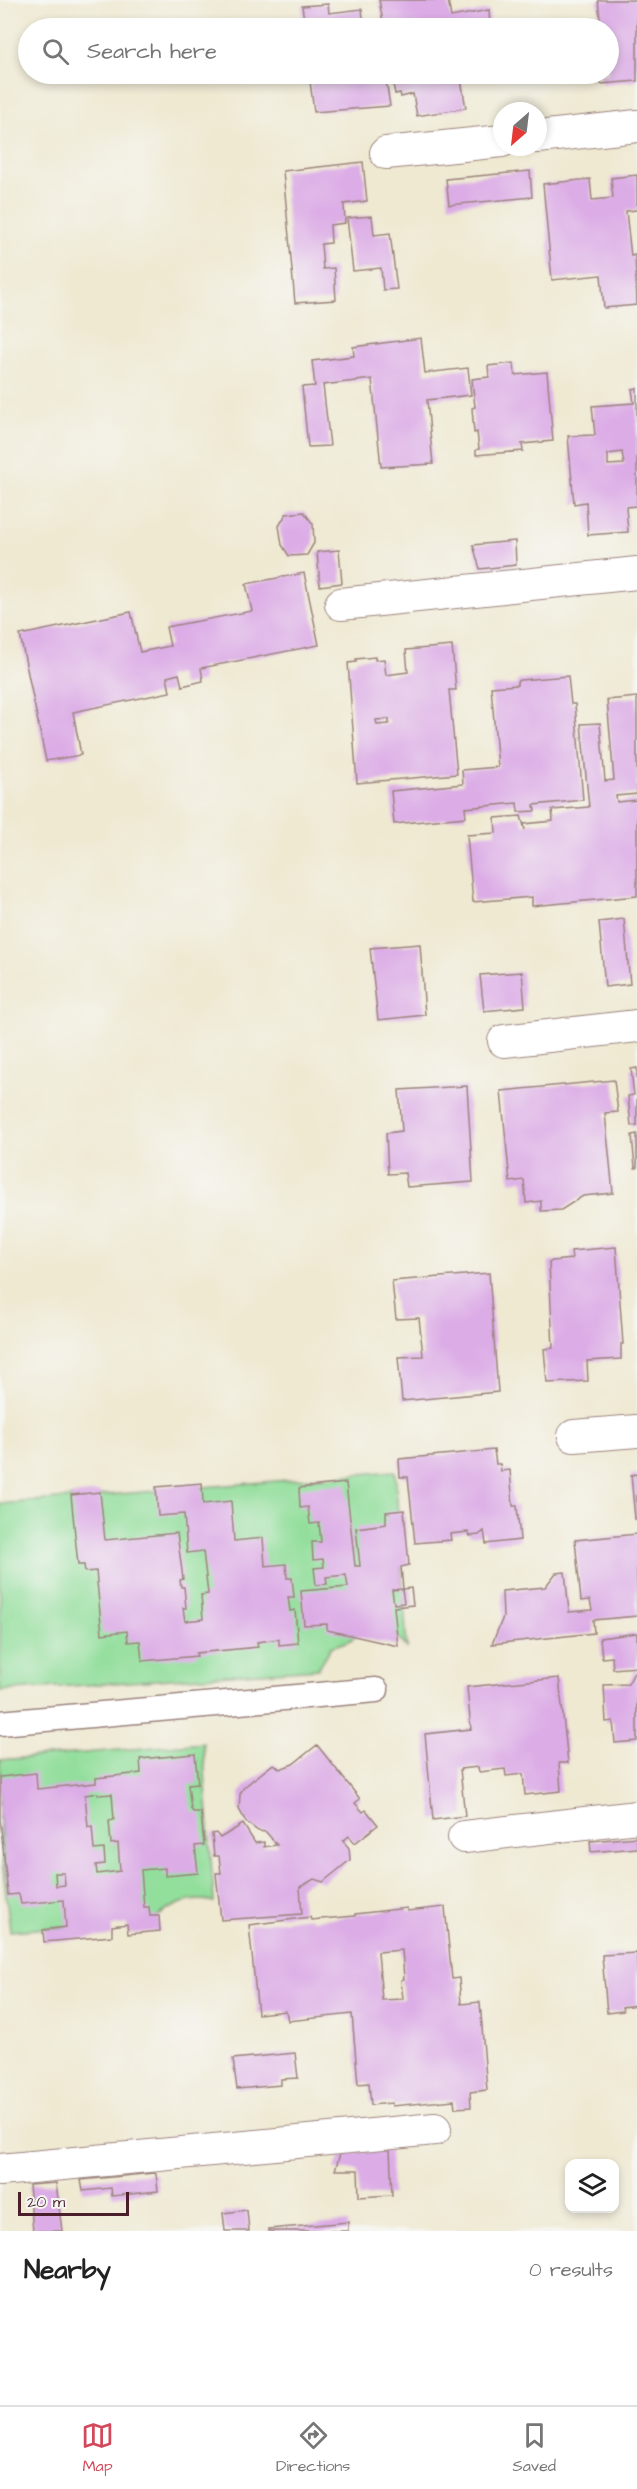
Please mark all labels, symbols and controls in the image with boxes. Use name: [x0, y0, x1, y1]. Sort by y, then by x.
search box: [18, 18, 619, 84]
icon: search: [39, 35, 72, 68]
text: Search here: [87, 36, 217, 67]
north arrow: [493, 102, 547, 156]
map controls: [565, 2159, 619, 2213]
button: layers: [565, 2159, 619, 2213]
scale bar: [18, 2189, 129, 2216]
text: 20 m: [27, 2191, 65, 2213]
text: Nearby: [24, 2252, 111, 2288]
text: 0 results: [529, 2256, 613, 2284]
tab: Map: [81, 2419, 114, 2477]
tab: Directions: [276, 2419, 350, 2477]
tab: Saved: [512, 2419, 556, 2477]

